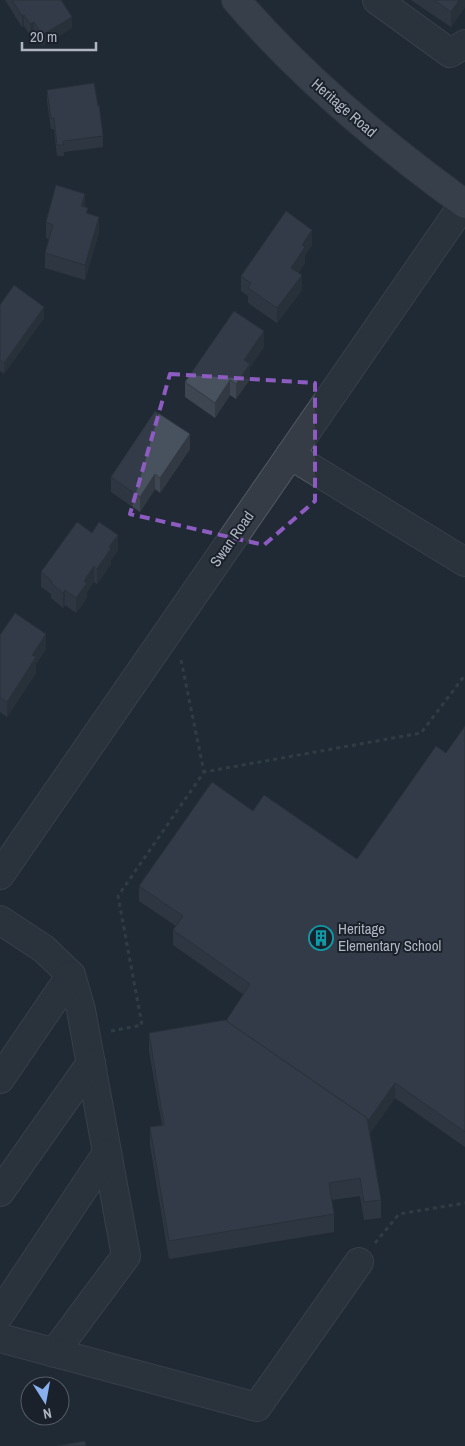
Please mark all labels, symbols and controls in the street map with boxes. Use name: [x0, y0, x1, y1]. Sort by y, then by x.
scale bar: [22, 20, 96, 52]
text: 20 m: [30, 26, 57, 47]
street label: Heritage Road: [307, 73, 381, 142]
street label: Swan Road: [205, 507, 258, 571]
place label: Heritage Elementary School: [338, 918, 441, 956]
building icon: Heritage Elementary School: [308, 925, 334, 951]
north arrow: [20, 1376, 70, 1426]
text: N: [42, 1404, 53, 1423]

